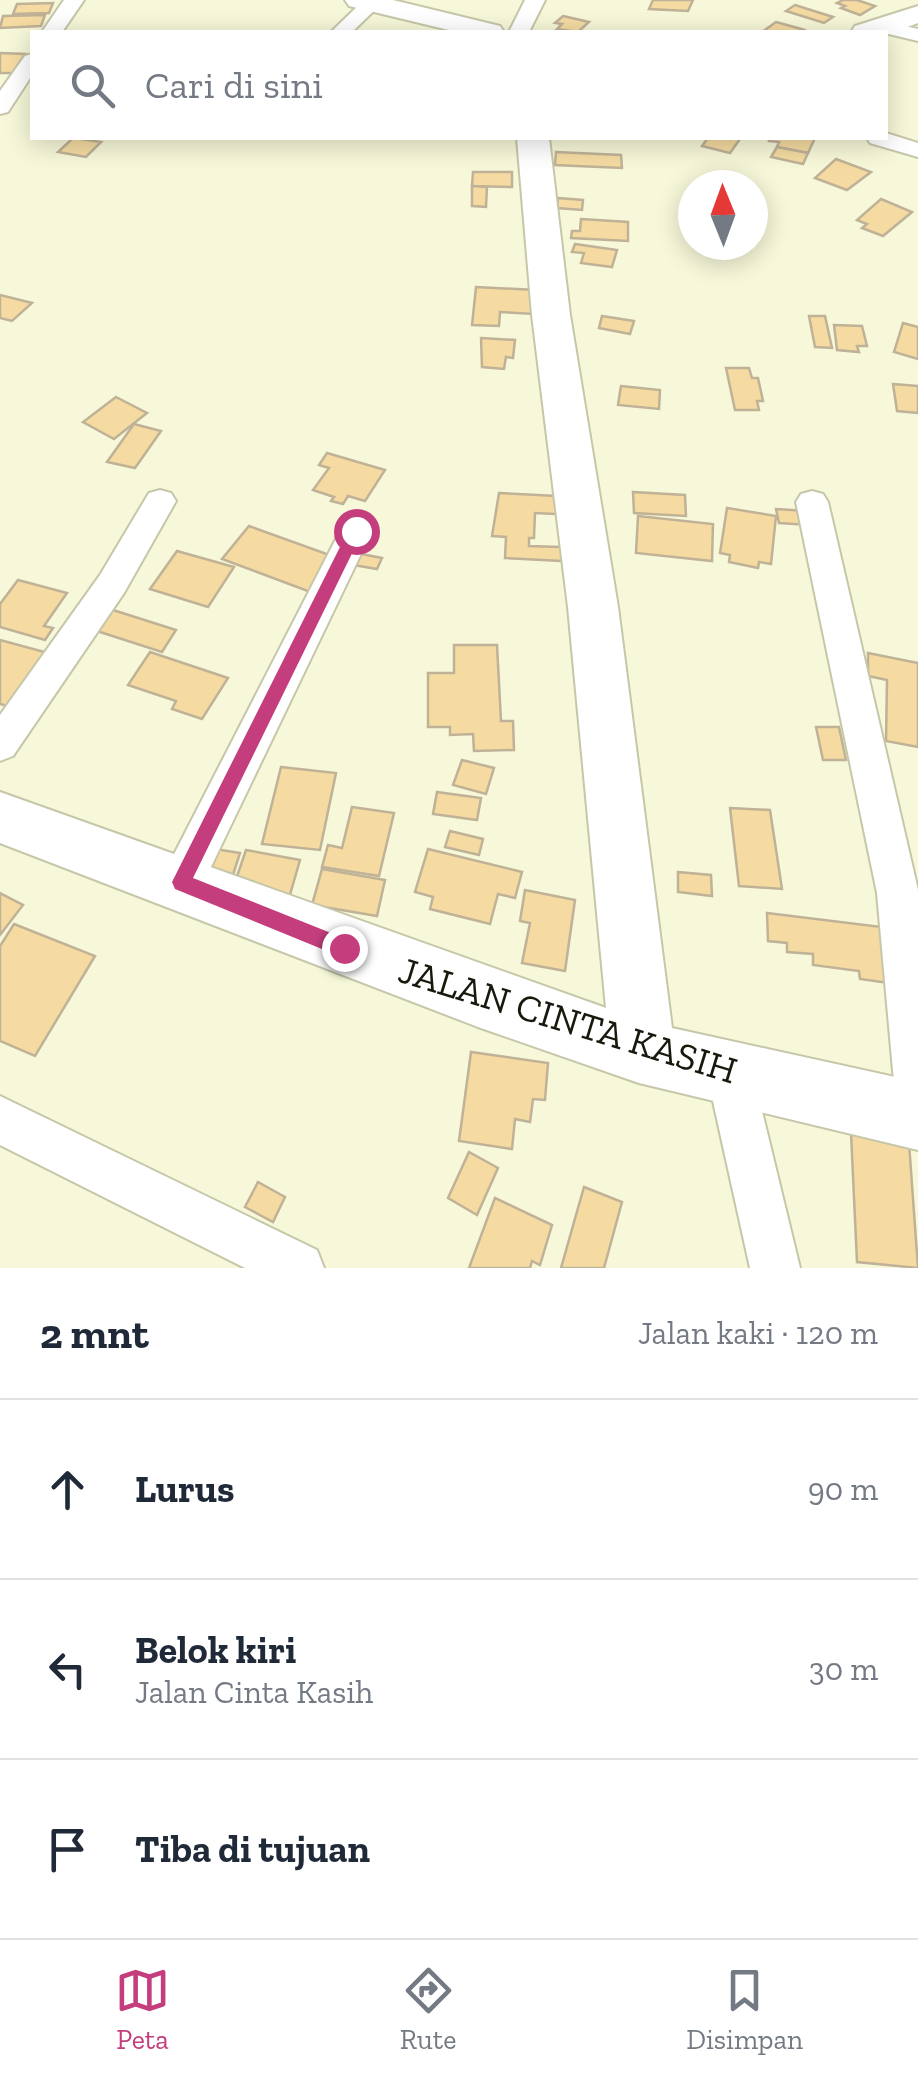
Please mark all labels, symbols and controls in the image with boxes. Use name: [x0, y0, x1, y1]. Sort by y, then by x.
search box: [30, 30, 888, 140]
icon: search: [65, 58, 120, 113]
text: Cari di sini: [145, 62, 323, 108]
north arrow: [678, 170, 768, 260]
route start: [334, 509, 380, 555]
route end: [322, 926, 368, 972]
street label: JALAN CINTA KASIH: [393, 947, 743, 1093]
text: 2 mnt: [40, 1308, 149, 1359]
text: Jalan kaki · 120 m: [638, 1314, 878, 1352]
icon: ahead: [40, 1462, 95, 1517]
text: Lurus: [135, 1466, 235, 1512]
text: 90 m: [808, 1470, 878, 1508]
text: Belok kiri: [135, 1627, 296, 1673]
icon: left: [40, 1642, 95, 1697]
text: 30 m: [809, 1650, 878, 1688]
text: Jalan Cinta Kasih: [135, 1673, 373, 1711]
icon: arrive: [40, 1822, 95, 1877]
text: Tiba di tujuan: [135, 1826, 370, 1872]
tab: Peta: [115, 1963, 170, 2056]
tab: Rute: [400, 1963, 456, 2056]
tab: Disimpan: [686, 1963, 803, 2056]

